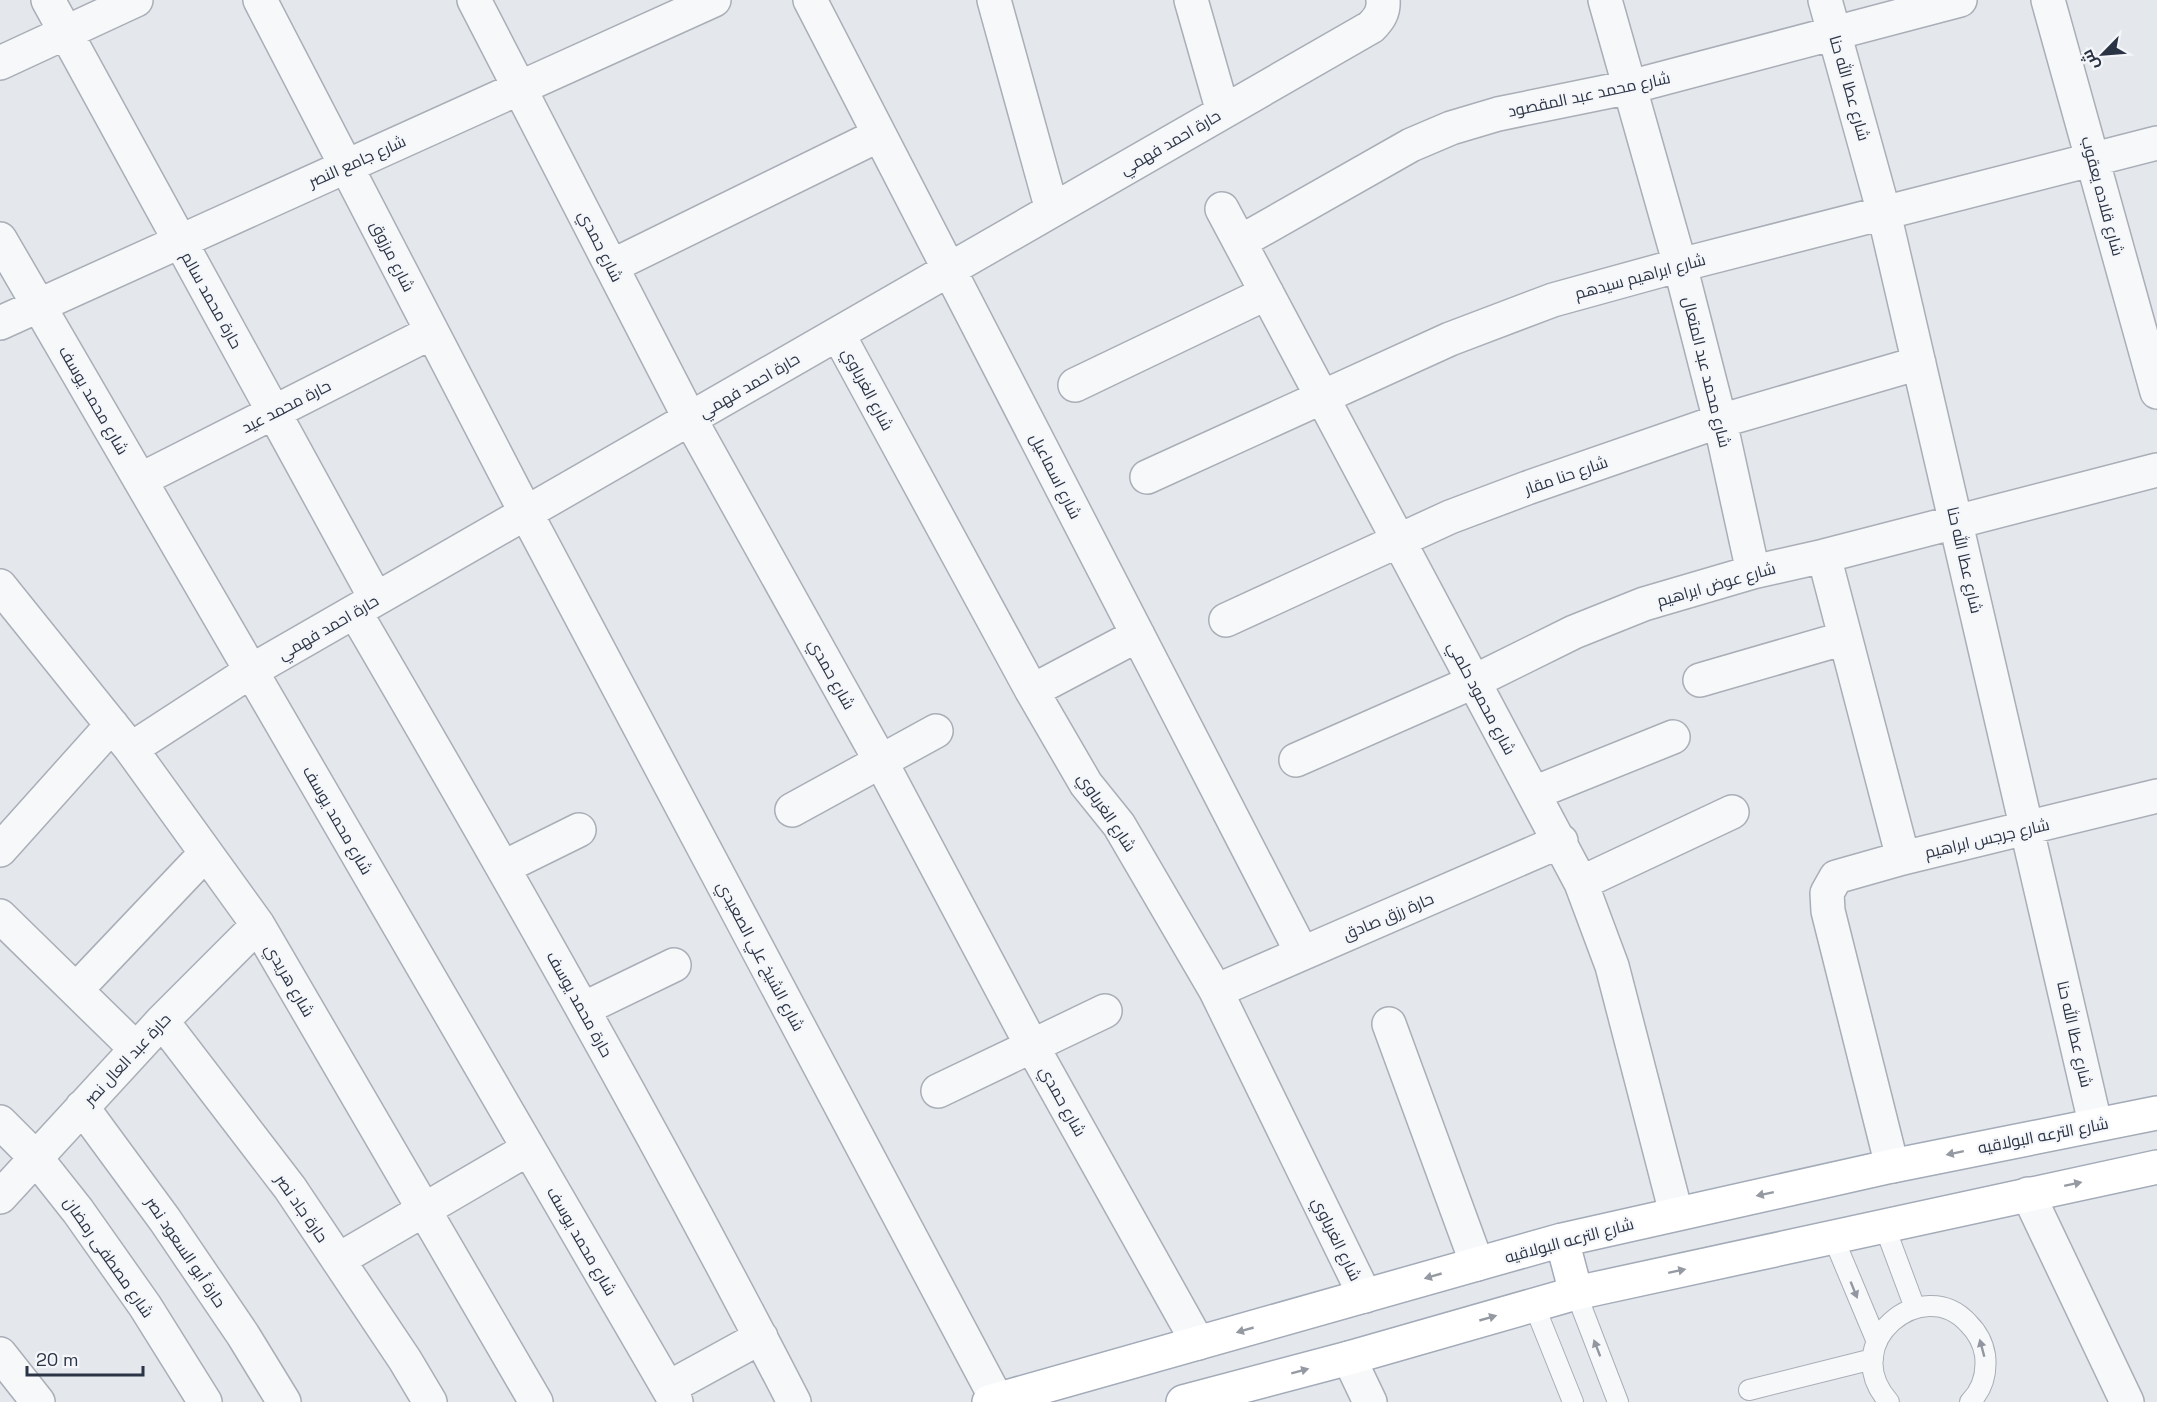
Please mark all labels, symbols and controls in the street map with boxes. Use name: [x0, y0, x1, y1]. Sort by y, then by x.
north arrow: [2073, 24, 2133, 84]
street label: شارع عطا الله حنا: [1823, 33, 1875, 144]
text: ش: [2076, 46, 2104, 74]
street label: شارع محمد عبد المقصود: [1506, 67, 1673, 123]
street label: حارة احمد فهمي: [1116, 105, 1226, 182]
street label: شارع جامع النصر: [304, 131, 410, 194]
street label: شارع قلاده يعقوب: [2075, 134, 2129, 259]
street label: شارع حمدي: [571, 207, 628, 287]
street label: شارع مرزوق: [365, 217, 419, 296]
street label: حارة محمد سالم: [175, 248, 247, 353]
street label: شارع ابراهيم سيدهم: [1572, 249, 1708, 305]
street label: شارع محمد عبد المتعال: [1677, 294, 1735, 450]
street label: شارع محمد يوسف: [53, 342, 133, 459]
street label: شارع الغرباوي: [834, 344, 898, 436]
street label: حارة احمد فهمي: [695, 348, 805, 425]
street label: حارة محمد عيد: [238, 375, 334, 438]
street label: شارع اسماعيل: [1024, 430, 1086, 523]
street label: شارع حنا مقار: [1521, 451, 1611, 501]
street label: شارع عطا الله حنا: [1941, 505, 1987, 616]
street label: شارع عوض ابراهيم: [1654, 557, 1778, 612]
street label: حارة احمد فهمي: [274, 590, 384, 667]
street label: شارع حمدي: [801, 635, 860, 715]
street label: شارع محمود حلمي: [1440, 638, 1520, 760]
street label: شارع محمد يوسف: [297, 762, 377, 879]
street label: شارع الغرباوي: [1070, 769, 1141, 857]
street label: شارع جرجس ابراهيم: [1923, 814, 2052, 864]
street label: شارع الشيخ علي الصعيدي: [709, 878, 809, 1036]
street label: حارة رزق صادق: [1339, 888, 1437, 945]
street label: شارع هريدي: [258, 940, 319, 1022]
street label: حارة محمد يوسف: [542, 947, 617, 1061]
street label: شارع عطا الله حنا: [2051, 979, 2097, 1090]
street label: حارة عبد العال نصر: [79, 1009, 176, 1111]
street label: شارع حمدي: [1032, 1062, 1091, 1142]
street label: شارع الترعه البولاقيه: [1976, 1113, 2110, 1159]
one-way arrow: [1946, 1148, 1965, 1158]
street label: حارة جاد نصر: [270, 1169, 333, 1247]
one-way arrow: [2063, 1179, 2082, 1189]
street label: شارع محمد يوسف: [541, 1183, 621, 1300]
one-way arrow: [1756, 1189, 1774, 1199]
street label: حارة أبو السعود نصر: [140, 1192, 230, 1312]
street label: شارع مصطفى رمضان: [58, 1193, 158, 1322]
street label: شارع الغرباوي: [1305, 1194, 1366, 1286]
street label: شارع الترعه البولاقيه: [1502, 1213, 1636, 1269]
one-way arrow: [1668, 1266, 1687, 1275]
one-way arrow: [1424, 1272, 1442, 1282]
one-way arrow: [1849, 1281, 1859, 1299]
one-way arrow: [1479, 1313, 1497, 1322]
one-way arrow: [1236, 1325, 1255, 1335]
one-way arrow: [1592, 1338, 1602, 1356]
scale bar: [27, 1339, 142, 1377]
one-way arrow: [1977, 1339, 1986, 1357]
text: 20 m: [36, 1348, 79, 1371]
one-way arrow: [1291, 1366, 1309, 1375]

